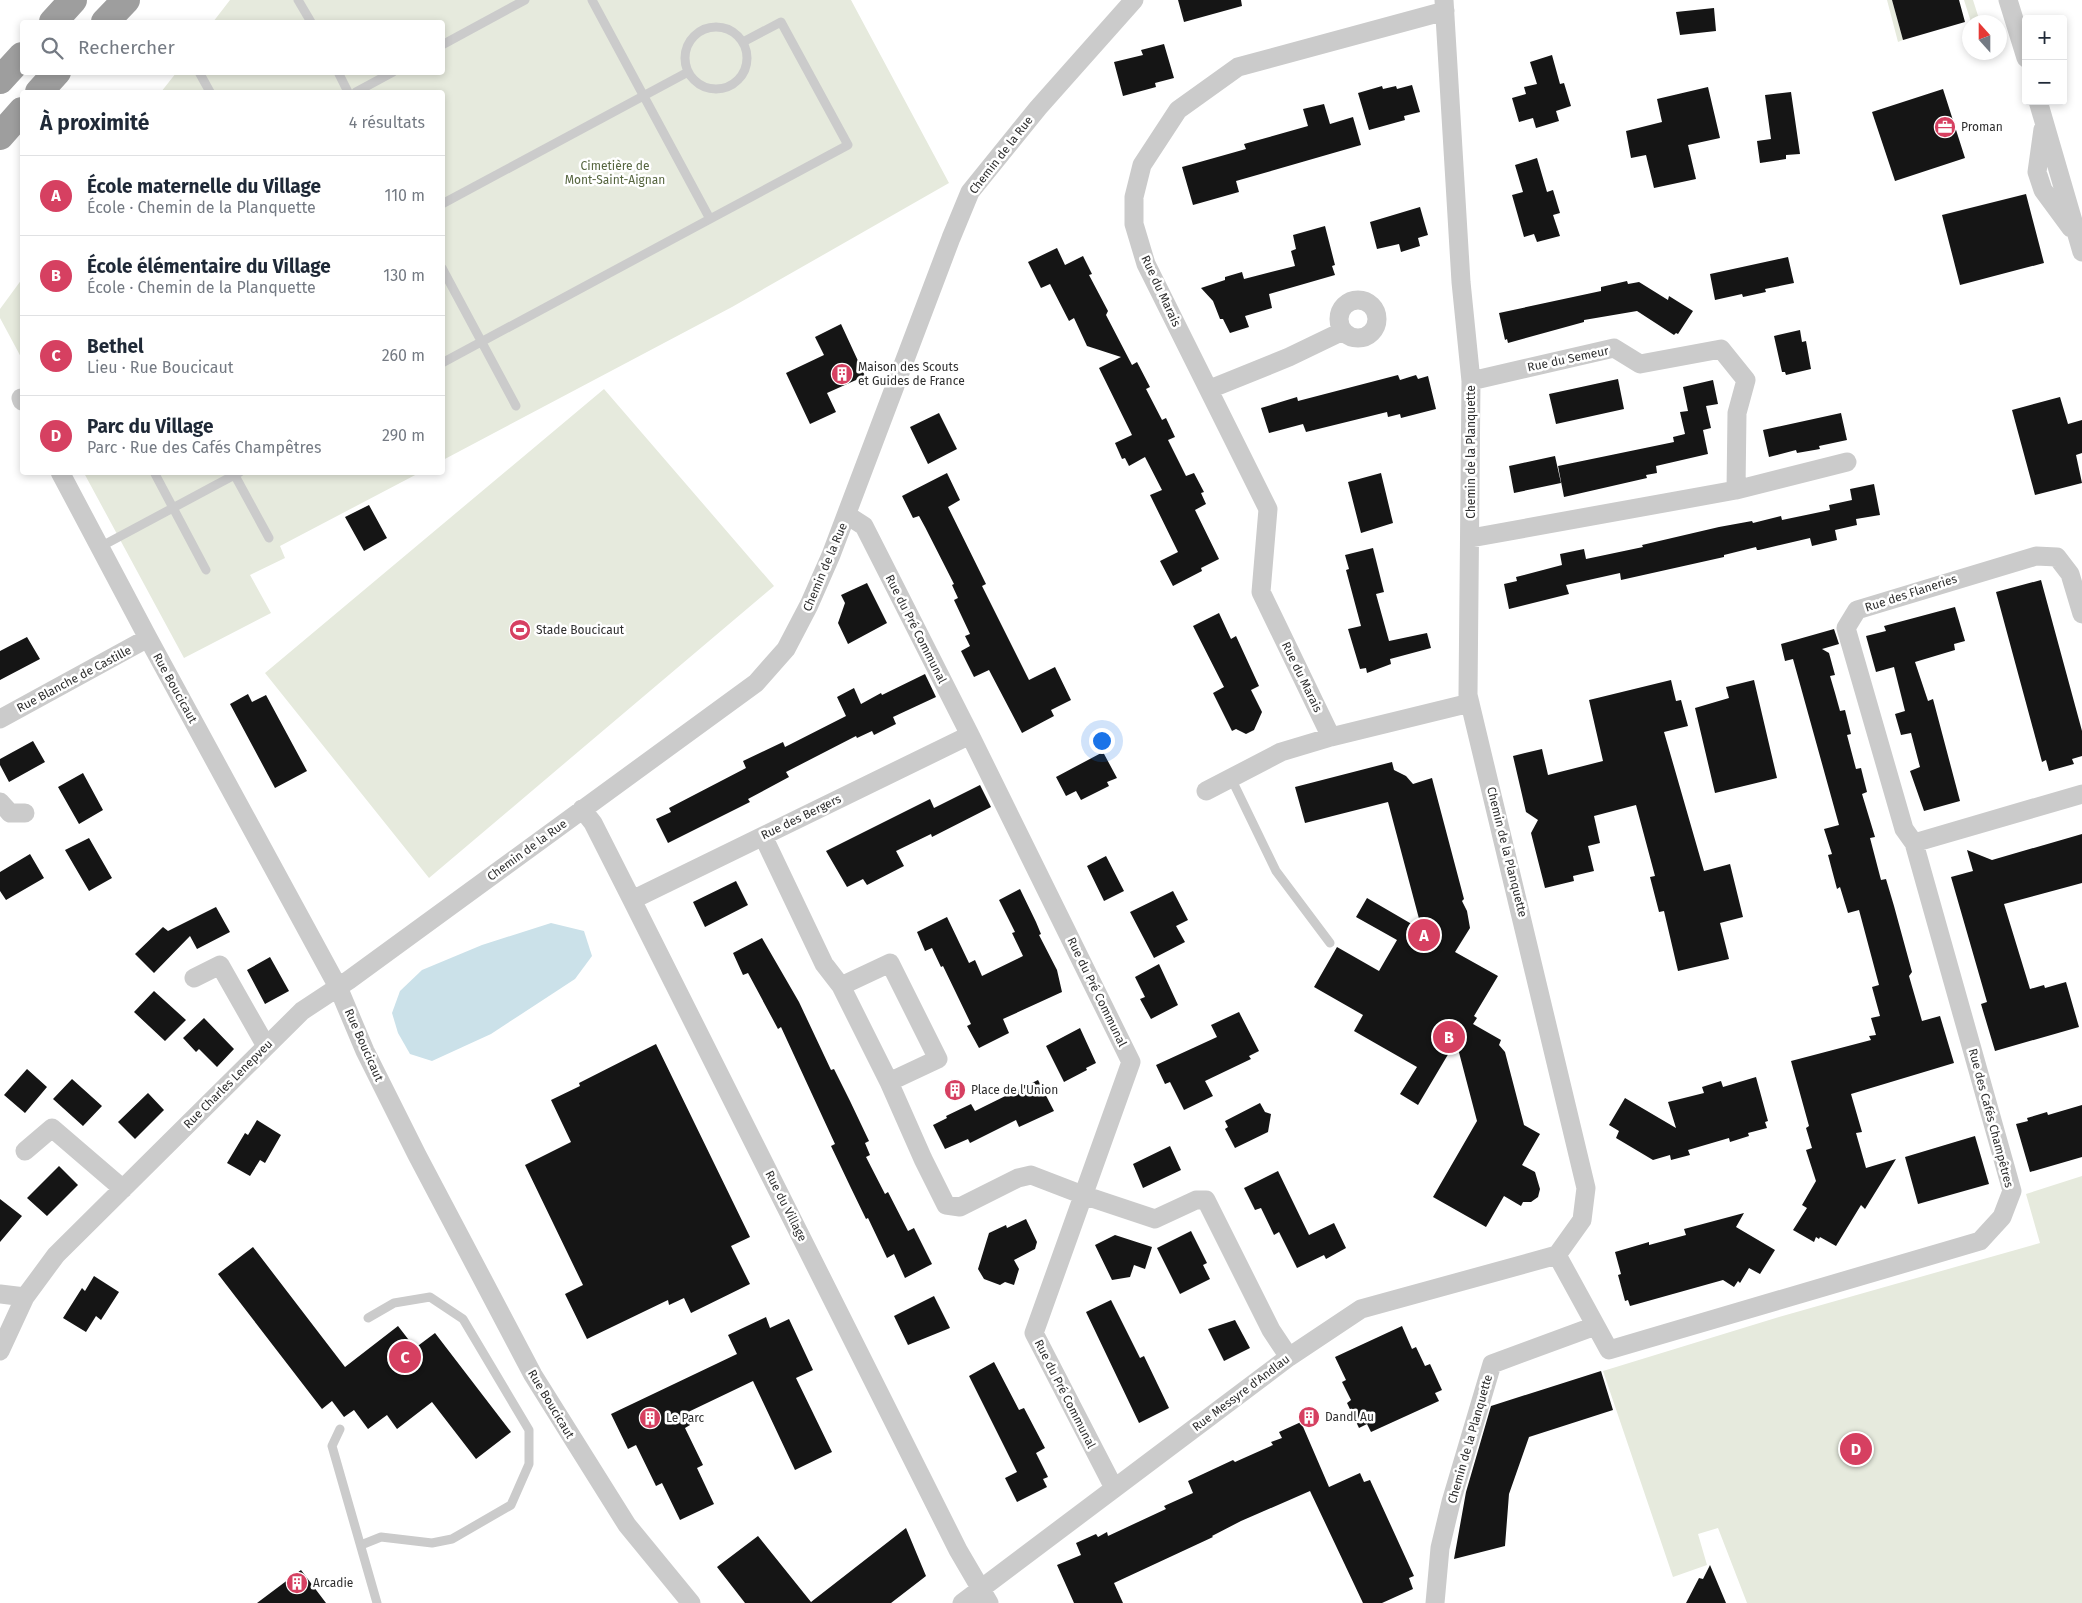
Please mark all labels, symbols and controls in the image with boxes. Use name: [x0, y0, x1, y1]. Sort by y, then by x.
north arrow: [1962, 15, 2007, 60]
map controls: [2022, 15, 2067, 105]
button: +: [2022, 15, 2067, 60]
search box: [20, 20, 445, 75]
icon: search: [38, 34, 66, 62]
text: Rechercher: [78, 36, 175, 59]
button: −: [2022, 60, 2067, 105]
text: À proximité: [40, 110, 149, 136]
text: 4 résultats: [349, 113, 425, 132]
street label: Chemin de la Rue: [966, 113, 1036, 197]
office icon: Proman: [1933, 115, 1957, 139]
place label: Proman: [1961, 120, 2003, 134]
park label: Cimetière de Mont-Saint-Aignan: [565, 159, 665, 187]
text: École maternelle du Village: [87, 175, 321, 198]
text: A: [51, 186, 61, 205]
text: 110 m: [384, 186, 425, 205]
text: École · Chemin de la Planquette: [87, 198, 316, 217]
street label: Rue du Marais: [1138, 253, 1184, 329]
text: École élémentaire du Village: [87, 255, 331, 278]
text: B: [51, 266, 61, 285]
text: 130 m: [383, 266, 425, 285]
text: École · Chemin de la Planquette: [87, 278, 316, 297]
text: Bethel: [87, 335, 144, 358]
street label: Rue du Semeur: [1526, 343, 1610, 374]
text: C: [51, 346, 61, 365]
text: 260 m: [382, 346, 425, 365]
text: Lieu · Rue Boucicaut: [87, 358, 234, 377]
place label: Maison des Scouts et Guides de France: [858, 360, 965, 388]
building icon: Maison des Scouts et Guides de France: [830, 362, 854, 386]
street label: Chemin de la Planquette: [1464, 385, 1478, 519]
text: Parc du Village: [87, 415, 213, 438]
text: D: [51, 426, 61, 445]
text: 290 m: [382, 426, 425, 445]
text: Parc · Rue des Cafés Champêtres: [87, 438, 321, 457]
street label: Chemin de la Rue: [800, 521, 850, 613]
street label: Rue des Flaneries: [1863, 571, 1959, 614]
street label: Rue du Pré Communal: [883, 572, 950, 686]
sports icon: Stade Boucicaut: [508, 618, 532, 642]
place label: Stade Boucicaut: [536, 623, 625, 637]
street label: Rue du Marais: [1279, 639, 1325, 715]
street label: Rue Blanche de Castille: [14, 643, 134, 715]
street label: Rue Boucicaut: [150, 651, 200, 726]
your location: [1089, 728, 1115, 754]
street label: Chemin de la Planquette: [1484, 785, 1530, 919]
street label: Rue des Bergers: [759, 791, 844, 842]
street label: Chemin de la Rue: [484, 816, 570, 884]
pin: A: [1408, 916, 1440, 954]
street label: Rue du Pré Communal: [1064, 935, 1130, 1049]
street label: Rue Boucicaut: [342, 1007, 386, 1084]
pin: B: [1433, 1018, 1465, 1056]
street label: Rue Charles Lenepveu: [181, 1037, 275, 1131]
street label: Rue des Cafés Champêtres: [1966, 1047, 2016, 1190]
building icon: Place de l'Union: [943, 1078, 967, 1102]
place label: Place de l'Union: [971, 1083, 1058, 1097]
street label: Rue du Village: [762, 1168, 810, 1244]
street label: Rue du Pré Communal: [1032, 1337, 1099, 1451]
pin: C: [389, 1338, 421, 1376]
street label: Rue Messyre d'Andlau: [1190, 1352, 1292, 1434]
street label: Rue Boucicaut: [525, 1367, 577, 1442]
street label: Chemin de la Planquette: [1445, 1373, 1495, 1505]
building icon: Dandl Au: [1297, 1405, 1321, 1429]
building icon: Le Parc: [638, 1406, 662, 1430]
place label: Dandl Au: [1325, 1410, 1374, 1424]
place label: Le Parc: [666, 1411, 705, 1425]
pin: D: [1840, 1430, 1872, 1468]
building icon: Arcadie: [285, 1571, 309, 1595]
place label: Arcadie: [313, 1576, 353, 1590]

